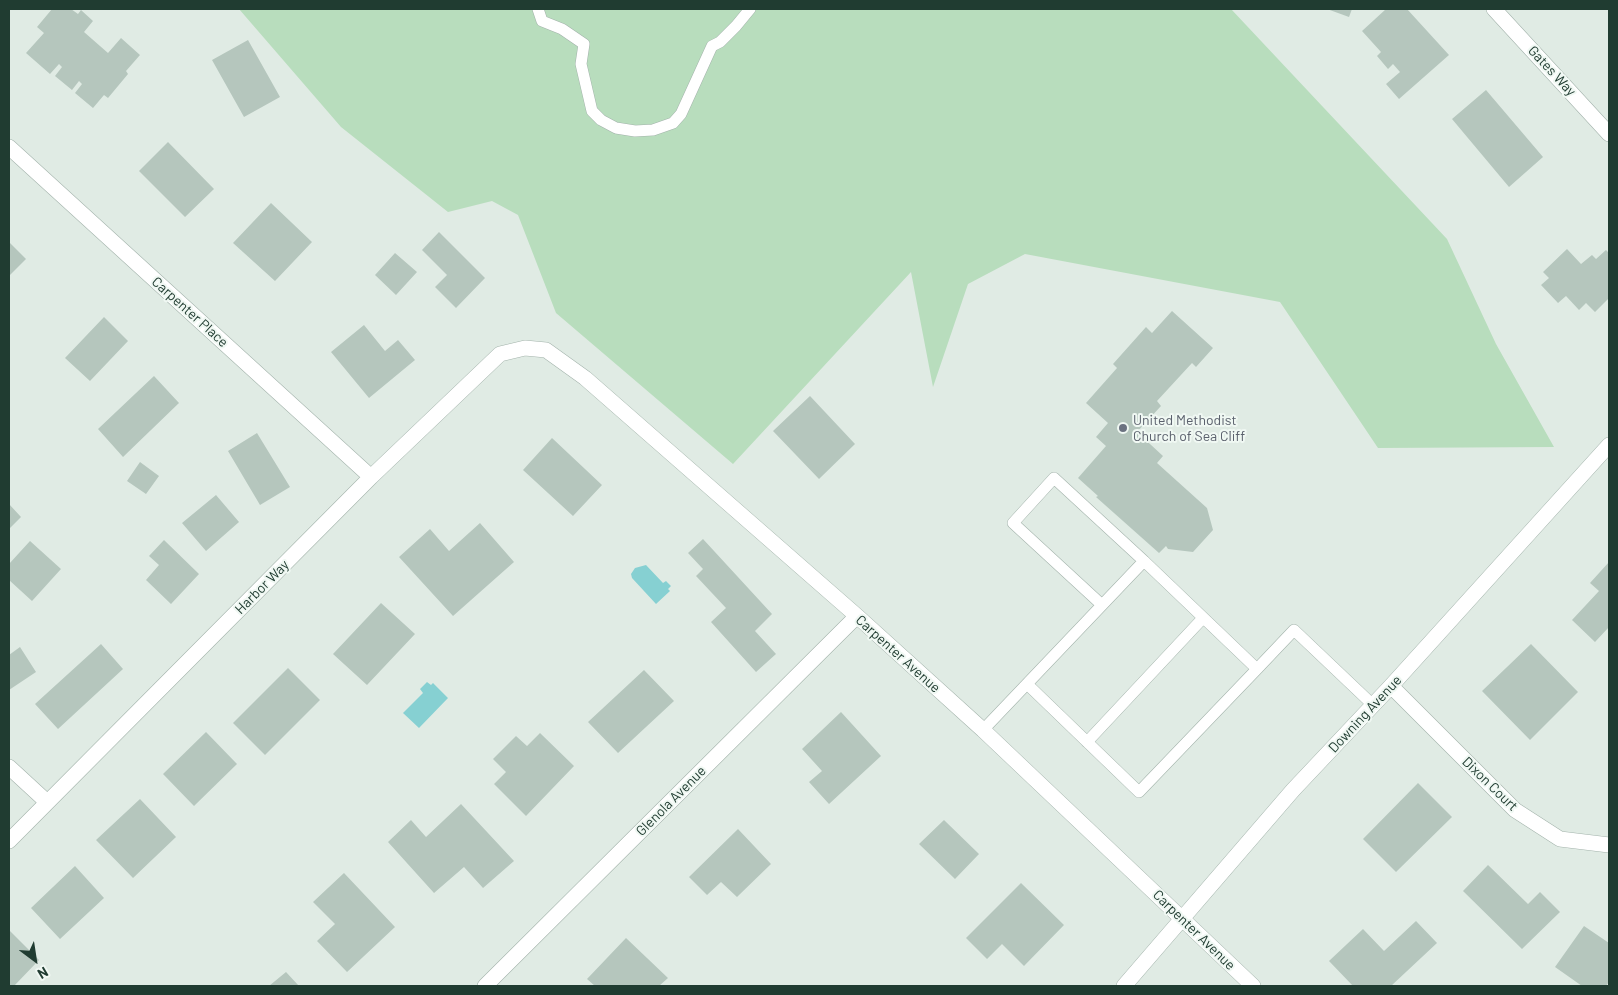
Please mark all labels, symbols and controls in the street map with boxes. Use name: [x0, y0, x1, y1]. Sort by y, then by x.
street label: Gates Way: [1525, 42, 1579, 100]
street label: Carpenter Place: [148, 273, 232, 351]
place label: United Methodist Church of Sea Cliff: [1133, 412, 1245, 444]
marker: United Methodist Church of Sea Cliff: [1117, 422, 1129, 434]
street label: Harbor Way: [231, 556, 293, 618]
street label: Carpenter Avenue: [852, 612, 944, 696]
street label: Downing Avenue: [1325, 672, 1405, 756]
street label: Dixon Court: [1459, 753, 1521, 815]
street label: Glenola Avenue: [633, 763, 709, 839]
street label: Carpenter Avenue: [1149, 886, 1239, 974]
north arrow: [10, 935, 60, 985]
text: N: [35, 964, 51, 983]

